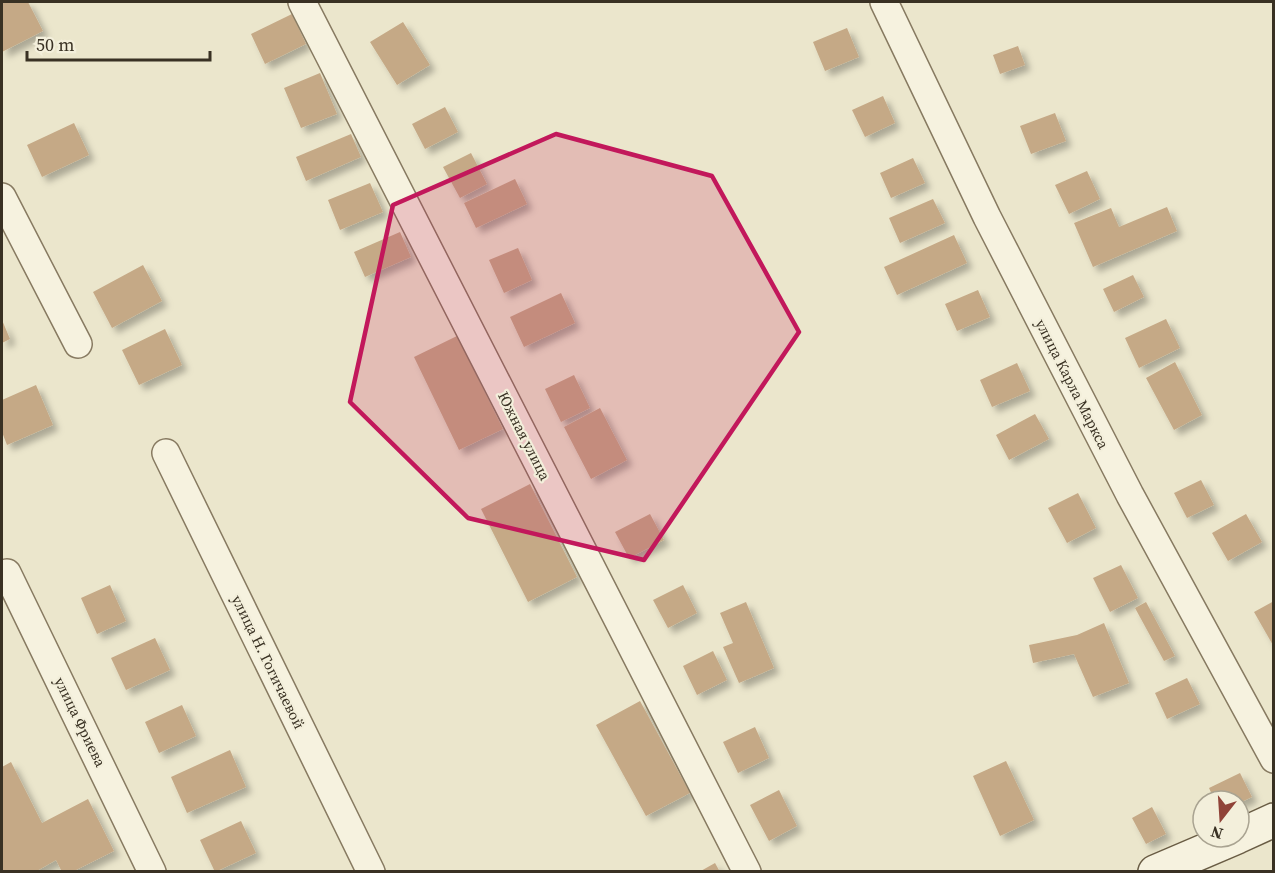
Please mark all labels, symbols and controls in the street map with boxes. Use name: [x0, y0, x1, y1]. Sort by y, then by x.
scale bar: [27, 24, 210, 62]
text: 50 m: [36, 32, 74, 57]
street label: улица Карла Маркса: [1031, 315, 1115, 453]
street label: Южная улица: [493, 388, 556, 484]
street label: улица Н. Гогичаевой: [227, 591, 310, 733]
street label: улица Фриева: [50, 673, 111, 771]
north arrow: [1191, 789, 1251, 849]
text: N: [1207, 821, 1225, 846]

